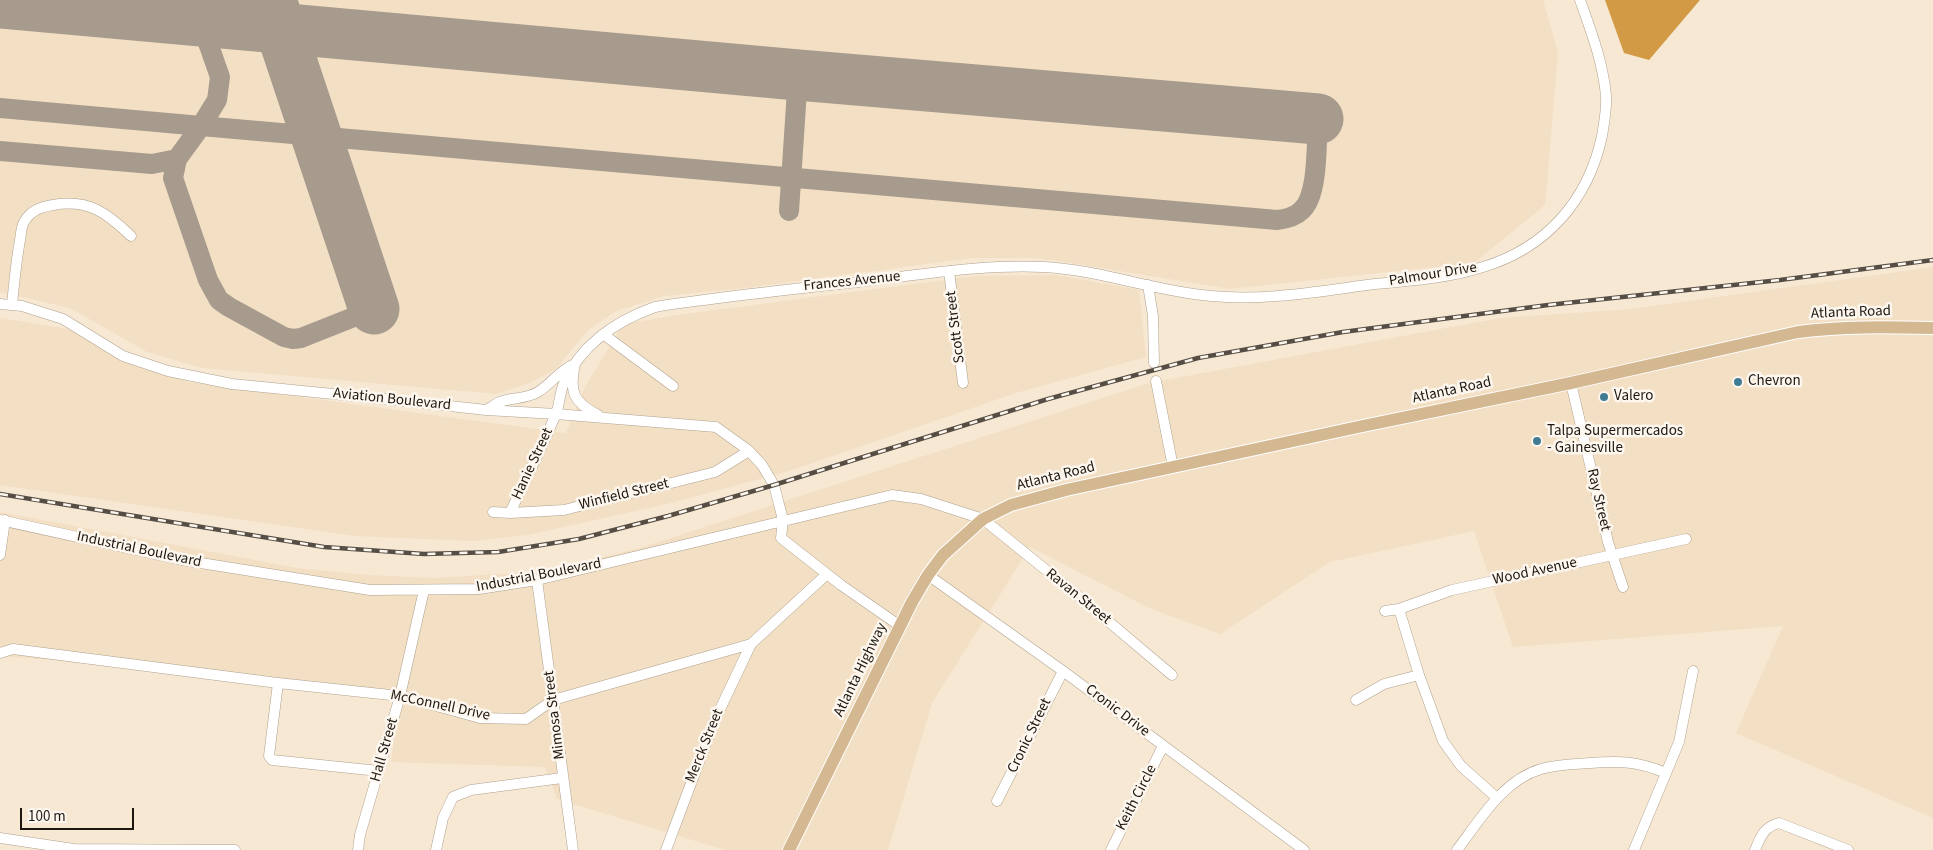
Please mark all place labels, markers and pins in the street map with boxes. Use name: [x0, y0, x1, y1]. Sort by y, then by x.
place label: Chevron: [1748, 373, 1801, 391]
marker: Chevron: [1732, 376, 1744, 388]
place label: Valero: [1614, 388, 1653, 406]
marker: Valero: [1598, 391, 1610, 403]
place label: Talpa Supermercados - Gainesville: [1547, 423, 1683, 458]
marker: Talpa Supermercados - Gainesville: [1531, 435, 1543, 447]

